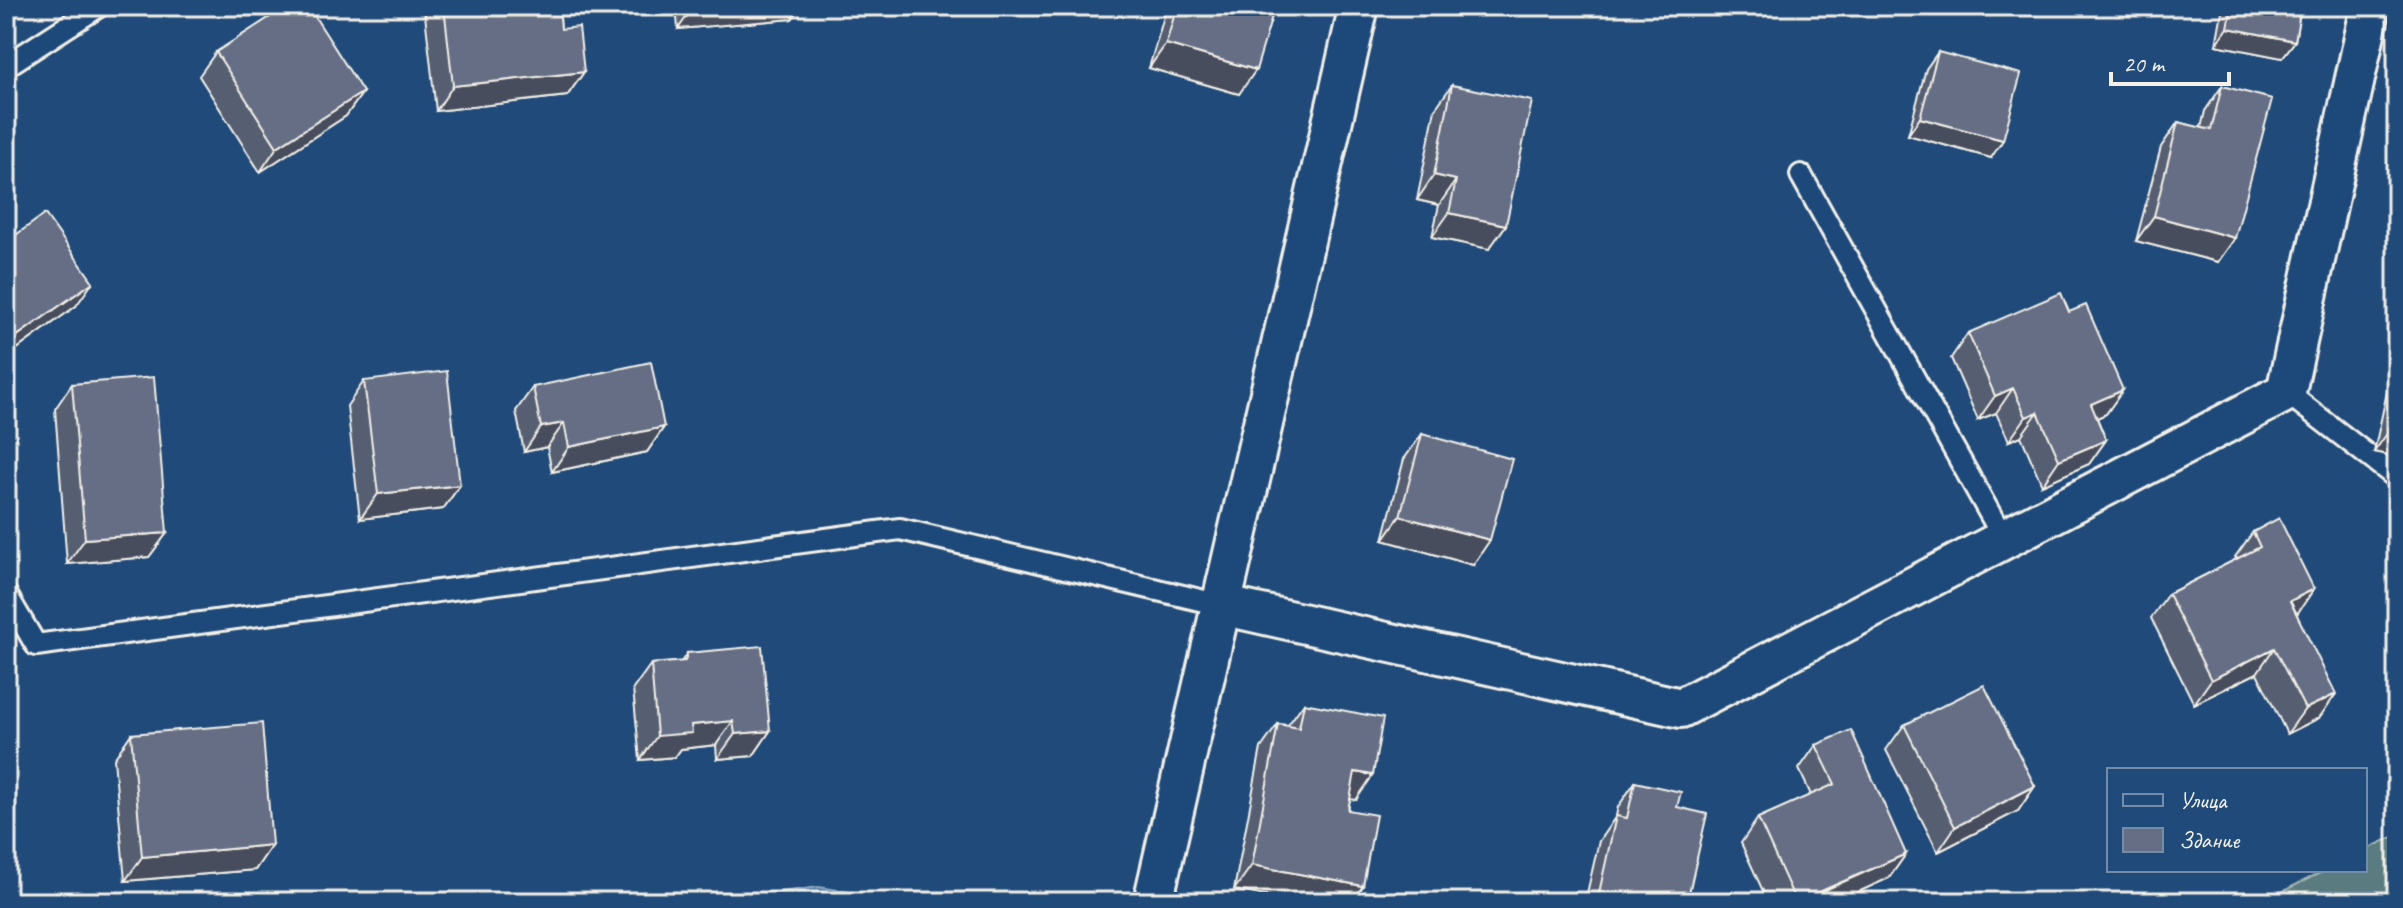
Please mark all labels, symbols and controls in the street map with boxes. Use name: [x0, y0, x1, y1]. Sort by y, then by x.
scale bar: [2111, 36, 2229, 86]
text: 20 m: [2123, 49, 2166, 79]
legend: [2107, 768, 2367, 872]
text: Улица: [2179, 785, 2228, 815]
text: Здание: [2179, 825, 2241, 855]

